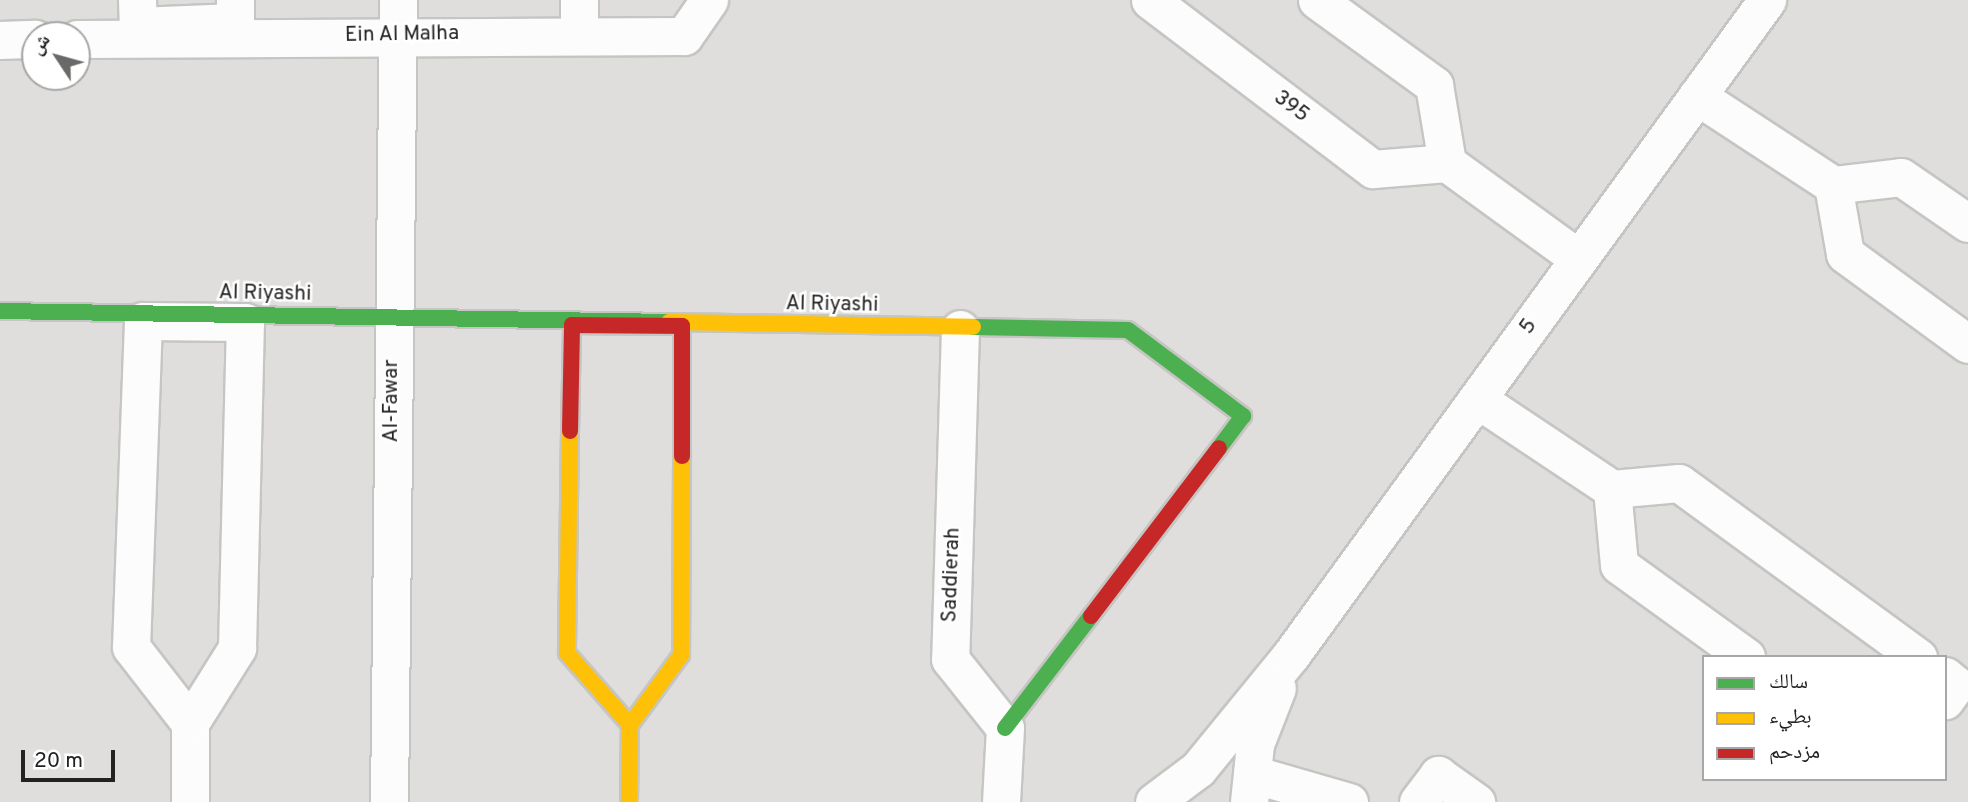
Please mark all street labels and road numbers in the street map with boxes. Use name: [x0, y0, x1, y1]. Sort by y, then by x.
street label: Ein Al Malha: [344, 21, 460, 49]
street label: 395: [1268, 86, 1314, 128]
street label: Al Riyashi: [218, 281, 312, 307]
street label: Al Riyashi: [785, 292, 879, 318]
street label: 5: [1515, 314, 1543, 340]
street label: Al-Fawar: [379, 359, 405, 443]
street label: Saddierah: [938, 527, 966, 623]

